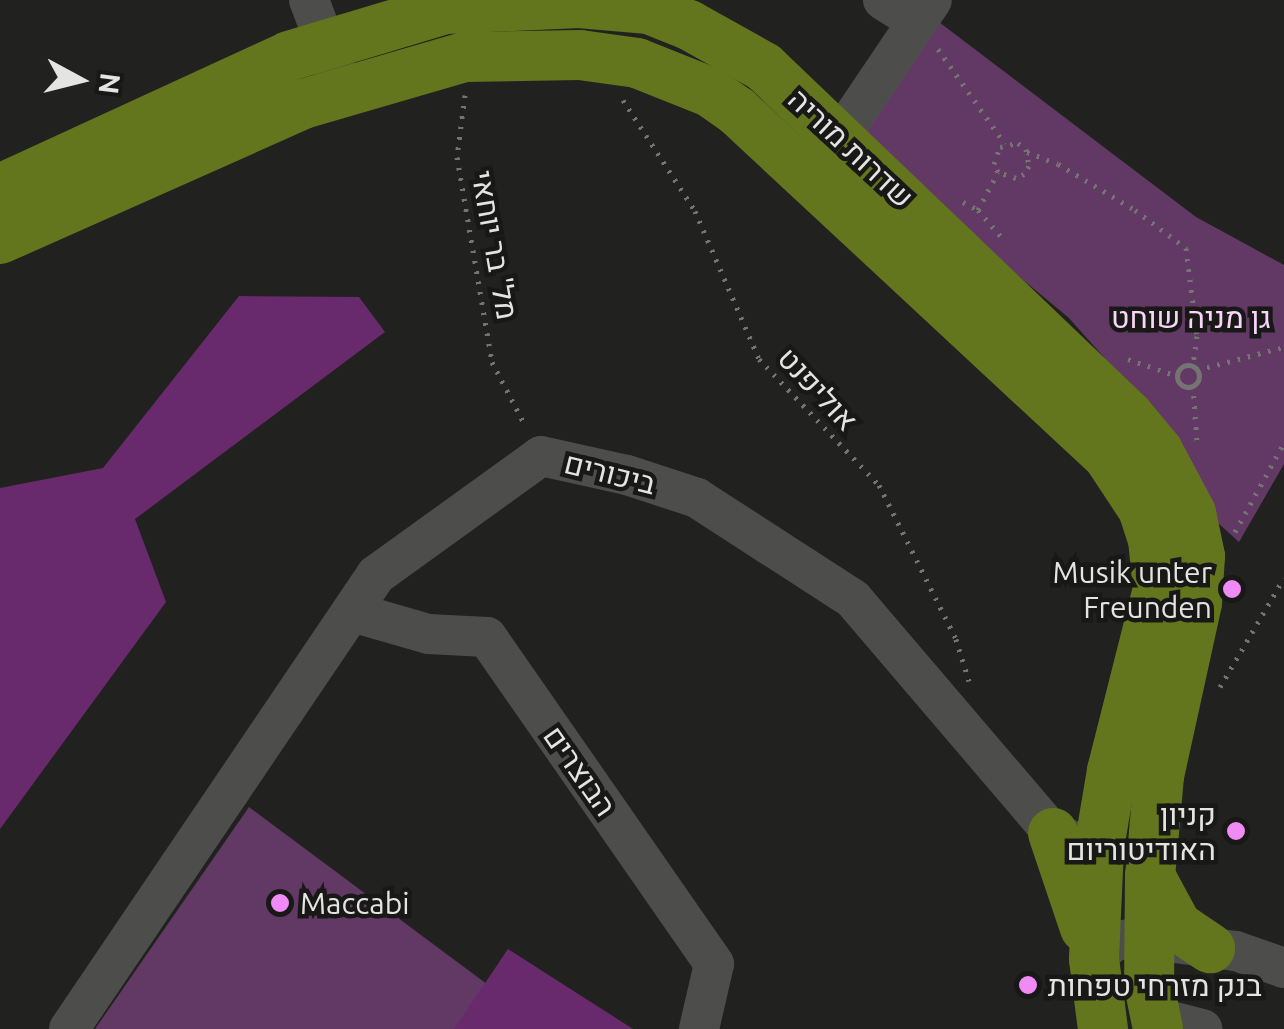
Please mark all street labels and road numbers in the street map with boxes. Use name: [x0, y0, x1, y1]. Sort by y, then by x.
street label: שדרות מוריה: [781, 81, 921, 215]
street label: מל' בר יוחאי: [464, 168, 526, 322]
street label: אוליפנט: [770, 340, 866, 438]
street label: ביכורים: [561, 444, 659, 502]
street label: הבוצרים: [536, 719, 624, 823]

